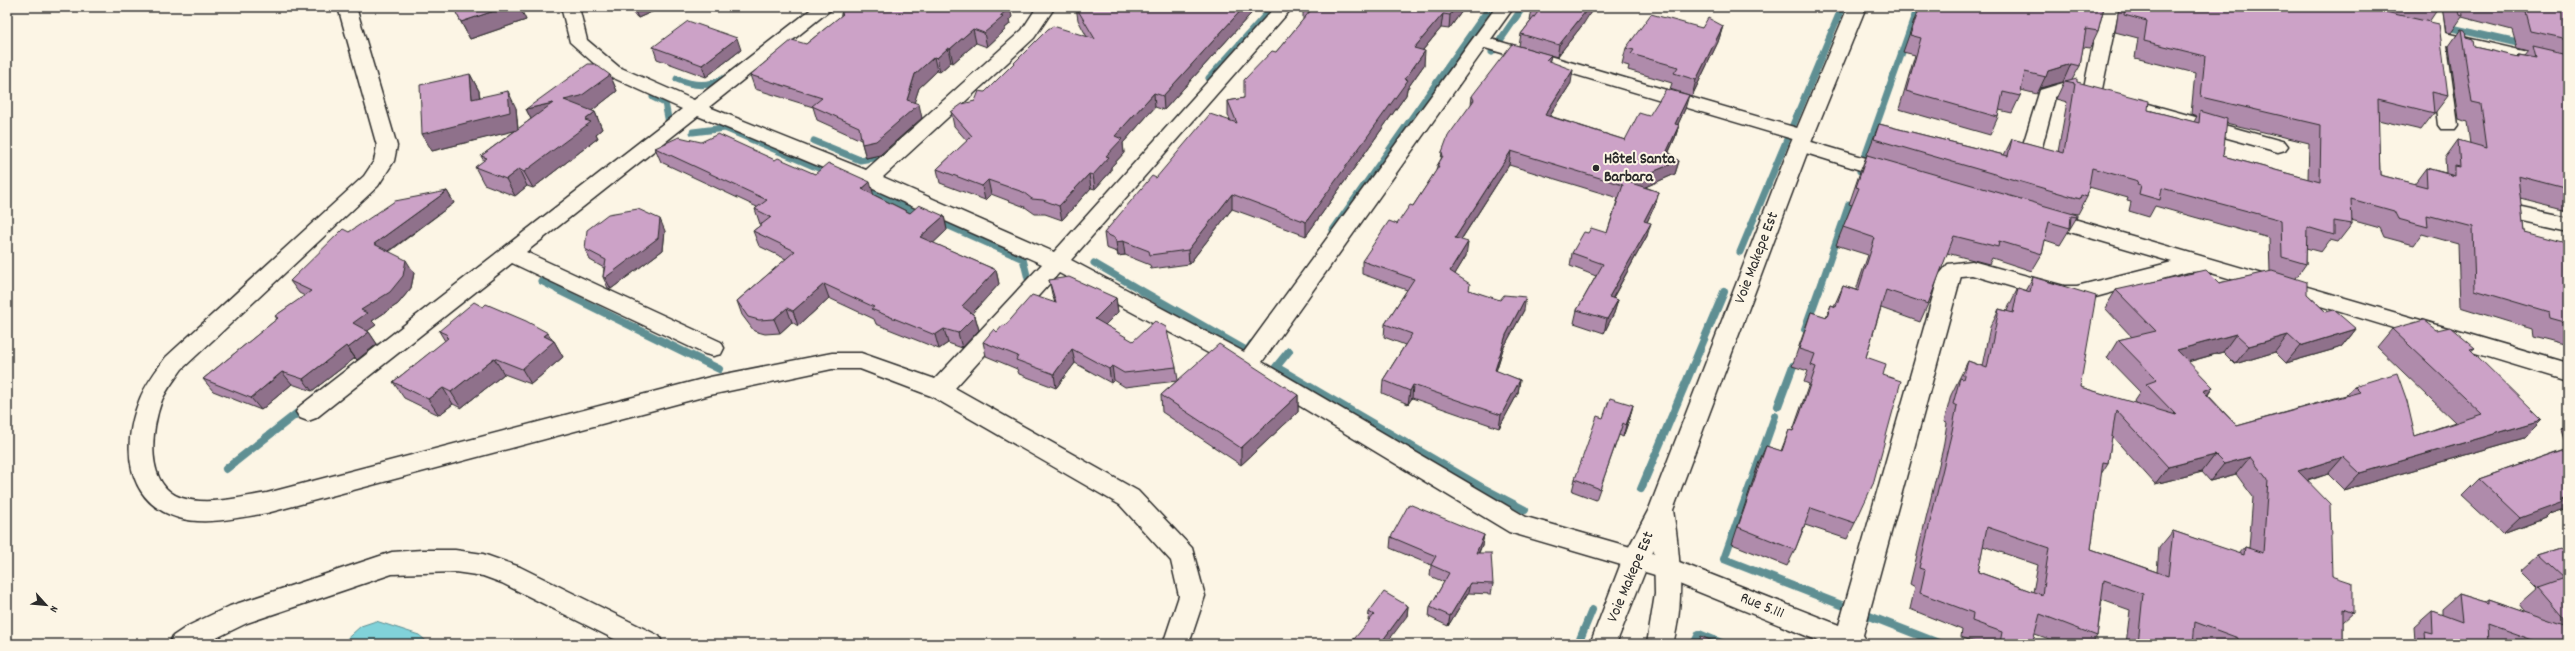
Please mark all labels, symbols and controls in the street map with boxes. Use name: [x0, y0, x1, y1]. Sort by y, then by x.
place label: Hôtel Santa Barbara: [1604, 148, 1677, 189]
marker: Hôtel Santa Barbara: [1591, 163, 1601, 173]
street label: Voie Makepe Est: [1729, 209, 1785, 307]
street label: Voie Makepe Est: [1601, 528, 1661, 626]
north arrow: [26, 585, 66, 625]
street label: Rue 5.111: [1736, 587, 1788, 625]
text: N: [45, 603, 61, 615]

